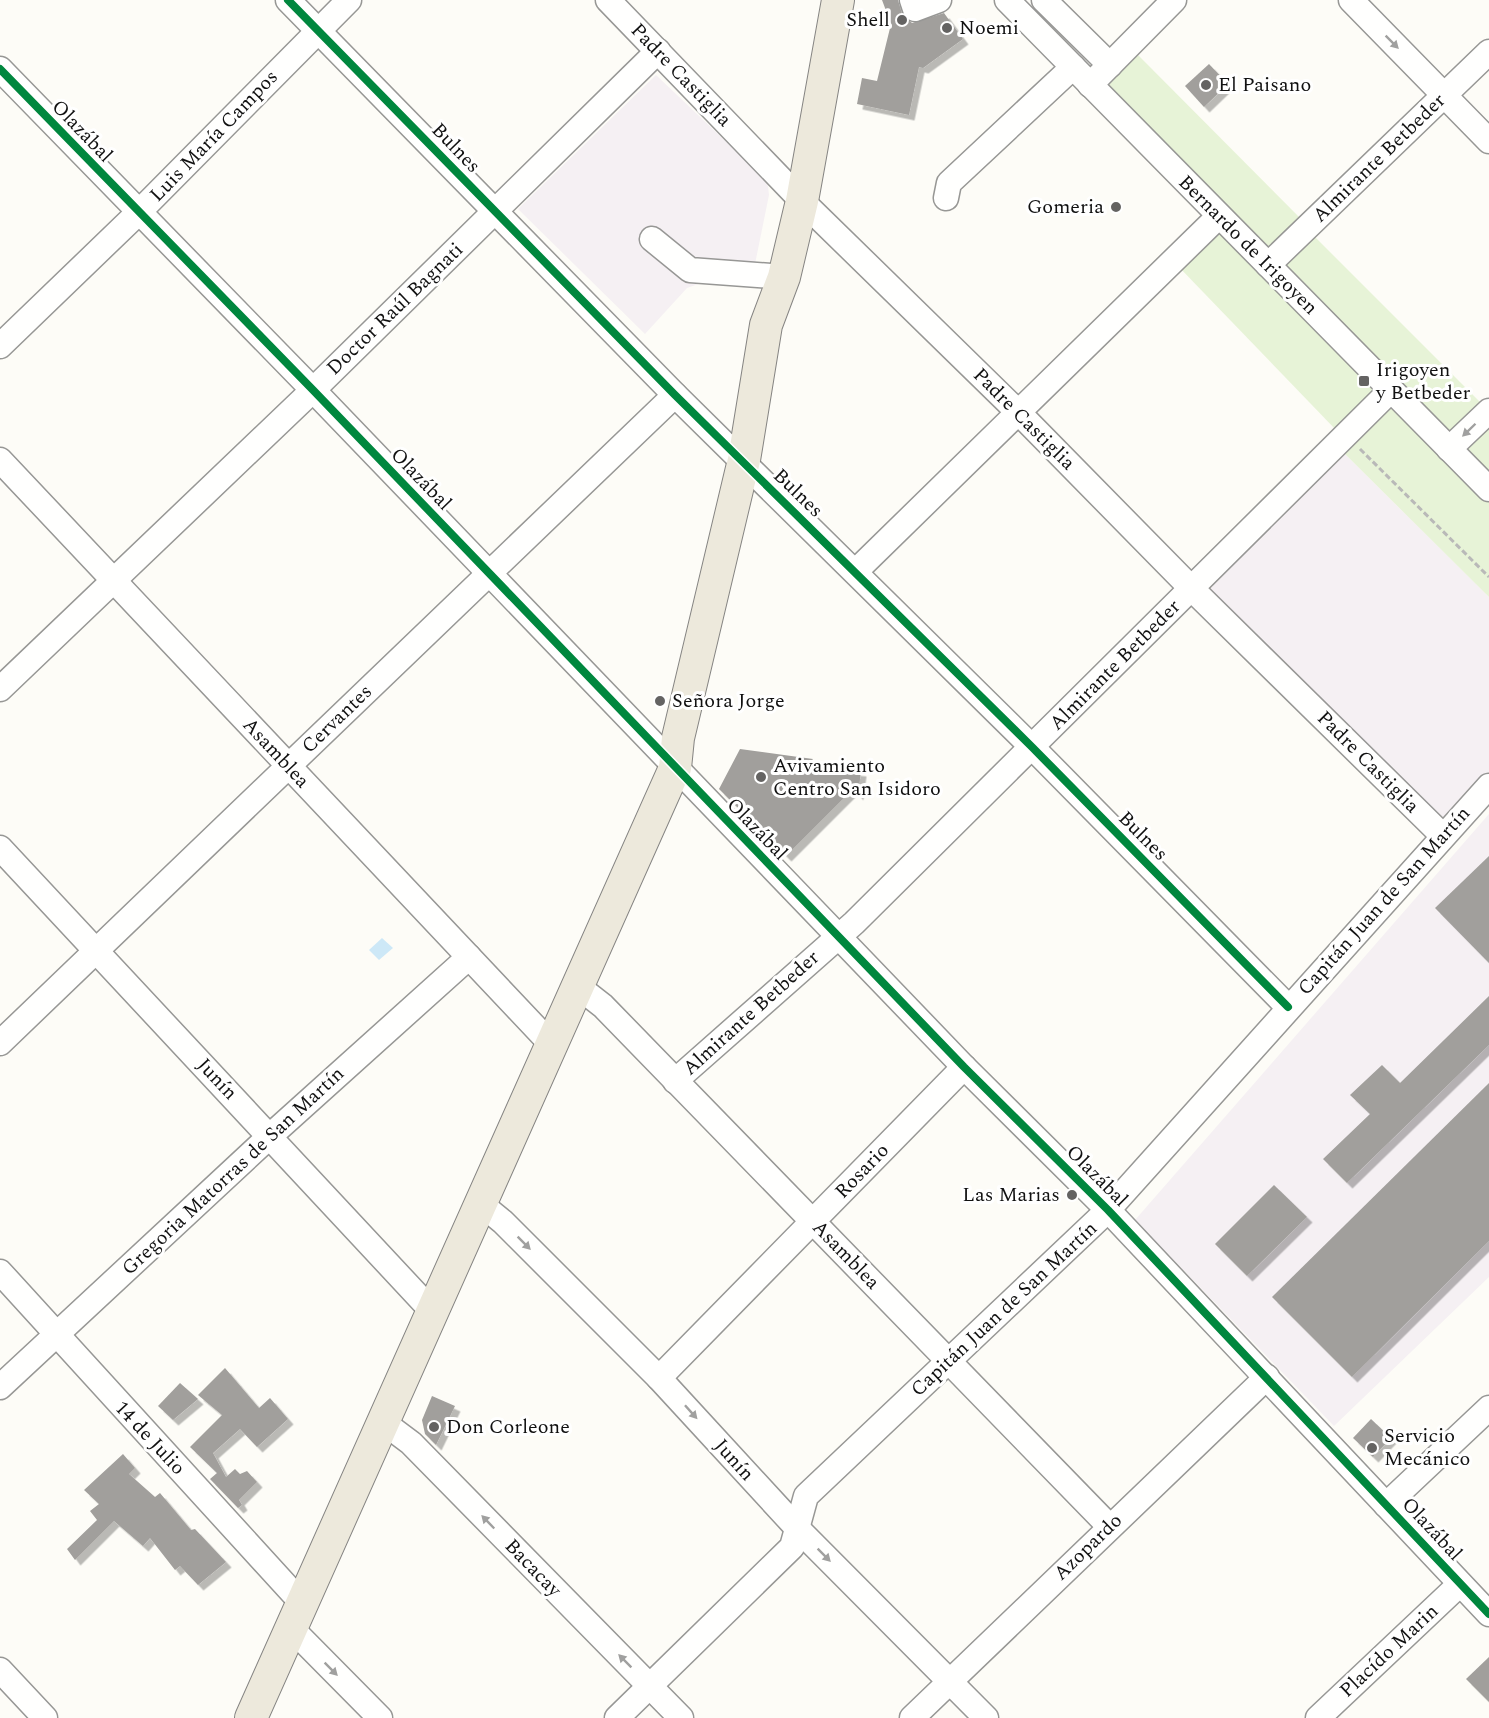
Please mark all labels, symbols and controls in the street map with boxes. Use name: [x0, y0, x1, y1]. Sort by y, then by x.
place label: Shell: [846, 5, 890, 35]
marker: Shell: [895, 13, 909, 27]
place label: Noemi: [959, 13, 1019, 43]
street label: Padre Castiglia: [623, 16, 739, 134]
marker: Noemi: [940, 21, 954, 35]
one-way arrow: [1385, 34, 1399, 48]
street label: Luis María Campos: [143, 63, 285, 209]
place label: El Paisano: [1218, 70, 1311, 100]
marker: El Paisano: [1199, 78, 1213, 92]
street label: Almirante Betbeder: [1306, 86, 1452, 230]
street label: Olazábal: [44, 93, 120, 169]
street label: Bulnes: [424, 116, 488, 180]
street label: Bernardo de Irigoyen: [1171, 168, 1325, 322]
place label: Gomeria: [1027, 192, 1104, 222]
marker: Gomeria: [1109, 200, 1123, 214]
street label: Doctor Raúl Bagnati: [320, 236, 470, 382]
place label: Irigoyen y Betbeder: [1375, 355, 1471, 408]
street label: Padre Castiglia: [966, 361, 1082, 477]
marker: Irigoyen y Betbeder: [1357, 374, 1371, 388]
one-way arrow: [1462, 423, 1477, 437]
street label: Olazábal: [383, 441, 459, 517]
street label: Bulnes: [766, 461, 830, 525]
street label: Almirante Betbeder: [1042, 592, 1188, 738]
street label: Cervantes: [295, 677, 379, 761]
place label: Señora Jorge: [672, 686, 785, 716]
marker: Señora Jorge: [653, 694, 667, 708]
street label: Padre Castiglia: [1310, 704, 1426, 820]
street label: Asamblea: [235, 711, 317, 795]
place label: Avivamiento Centro San Isidoro: [773, 751, 941, 804]
marker: Avivamiento Centro San Isidoro: [754, 770, 768, 784]
street label: Olazábal: [719, 791, 795, 867]
street label: Capitán Juan de San Martín: [1291, 800, 1477, 1002]
street label: Bulnes: [1111, 804, 1175, 868]
street label: Almirante Betbeder: [676, 943, 826, 1083]
street label: Junín: [190, 1051, 244, 1107]
street label: Gregoria Matorras de San Martín: [115, 1059, 351, 1283]
street label: Rosario: [828, 1136, 896, 1206]
street label: Olazábal: [1059, 1138, 1135, 1214]
place label: Las Marias: [962, 1180, 1060, 1210]
marker: Las Marias: [1065, 1188, 1079, 1202]
street label: Asamblea: [805, 1213, 887, 1297]
street label: Capitán Juan de San Martín: [904, 1214, 1104, 1404]
one-way arrow: [517, 1236, 531, 1250]
street label: 14 de Julio: [107, 1394, 193, 1482]
one-way arrow: [684, 1404, 697, 1419]
place label: Don Corleone: [446, 1412, 570, 1442]
marker: Don Corleone: [427, 1420, 441, 1434]
place label: Servicio Mecánico: [1384, 1421, 1470, 1474]
street label: Junín: [707, 1432, 761, 1488]
marker: Servicio Mecánico: [1365, 1441, 1379, 1455]
street label: Olazábal: [1395, 1490, 1469, 1568]
street label: Azopardo: [1047, 1506, 1129, 1588]
one-way arrow: [482, 1516, 496, 1530]
street label: Bacacay: [497, 1532, 569, 1605]
one-way arrow: [816, 1547, 830, 1561]
street label: Placído Marin: [1333, 1597, 1445, 1705]
one-way arrow: [618, 1654, 632, 1669]
one-way arrow: [324, 1661, 338, 1675]

